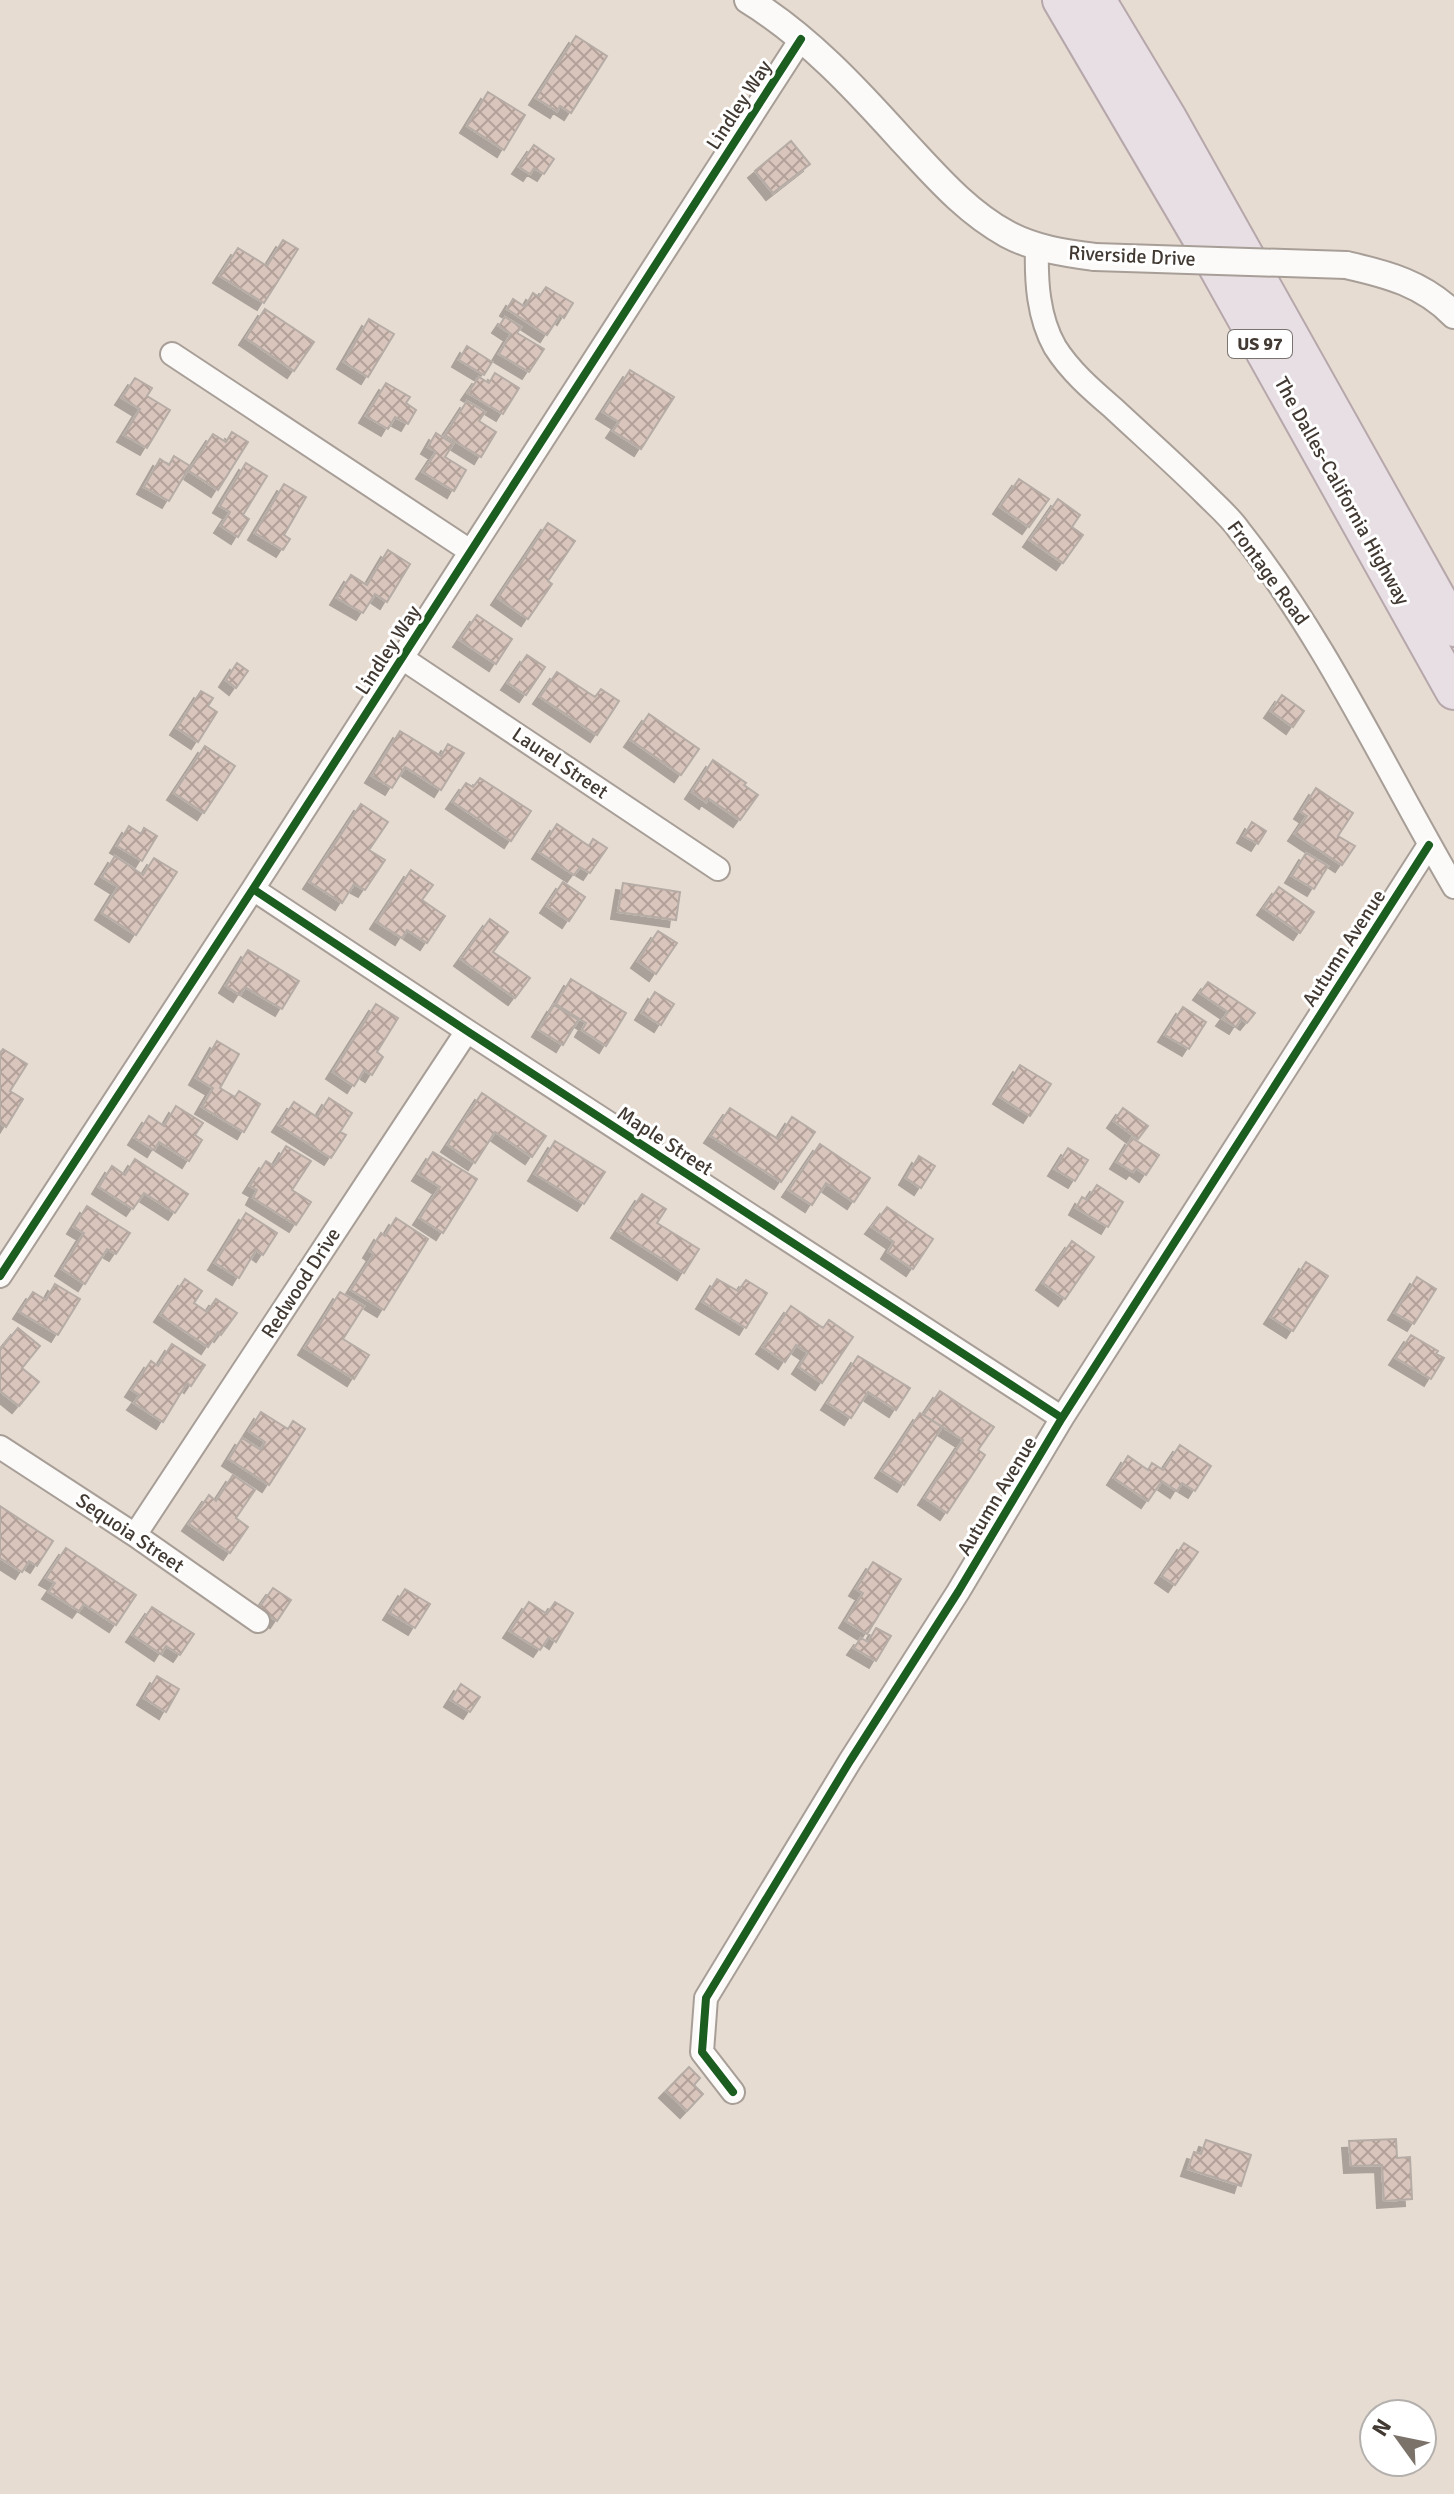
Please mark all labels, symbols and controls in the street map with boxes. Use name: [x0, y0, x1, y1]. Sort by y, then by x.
street label: Lindley Way: [701, 55, 778, 154]
street label: Riverside Drive: [1068, 240, 1196, 272]
road number: US 97: [1228, 330, 1292, 358]
street label: The Dalles-California Highway: [1269, 373, 1416, 610]
street label: Frontage Road: [1222, 516, 1314, 630]
street label: Lindley Way: [350, 600, 427, 699]
street label: Laurel Street: [507, 722, 613, 804]
street label: Autumn Avenue: [1297, 885, 1391, 1011]
street label: Maple Street: [612, 1101, 718, 1181]
street label: Redwood Drive: [256, 1223, 346, 1343]
street label: Autumn Avenue: [952, 1432, 1042, 1560]
street label: Sequoia Street: [71, 1488, 189, 1578]
north arrow: [1358, 2398, 1438, 2478]
text: N: [1366, 2414, 1397, 2441]

